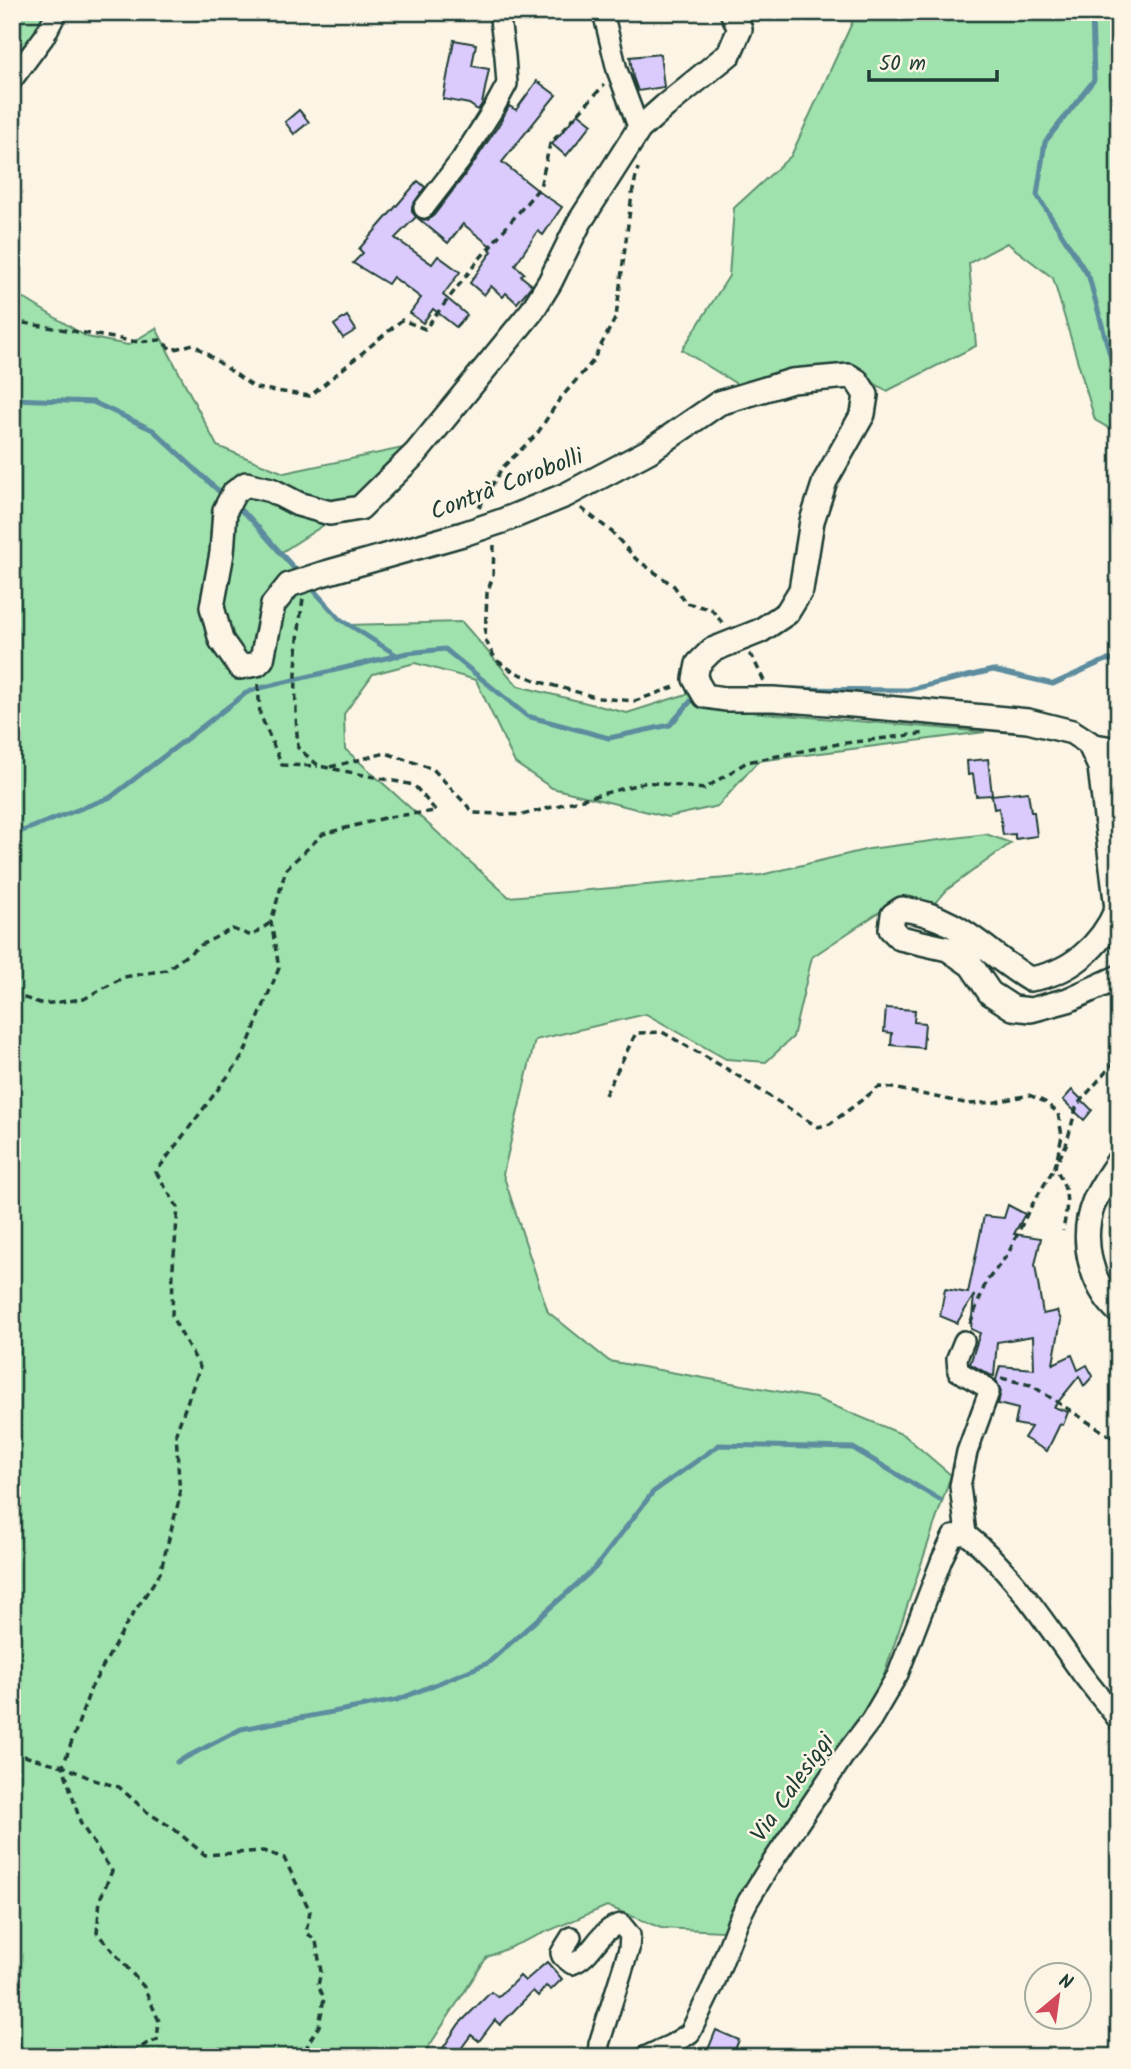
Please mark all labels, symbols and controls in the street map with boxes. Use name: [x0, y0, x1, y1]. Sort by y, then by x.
scale bar: [869, 38, 996, 82]
text: 50 m: [879, 48, 926, 81]
street label: Contrà Corobolli: [425, 437, 590, 532]
street label: Via Calesiggi: [741, 1724, 846, 1851]
north arrow: [1023, 1960, 1092, 2030]
text: N: [1053, 1967, 1078, 1999]

